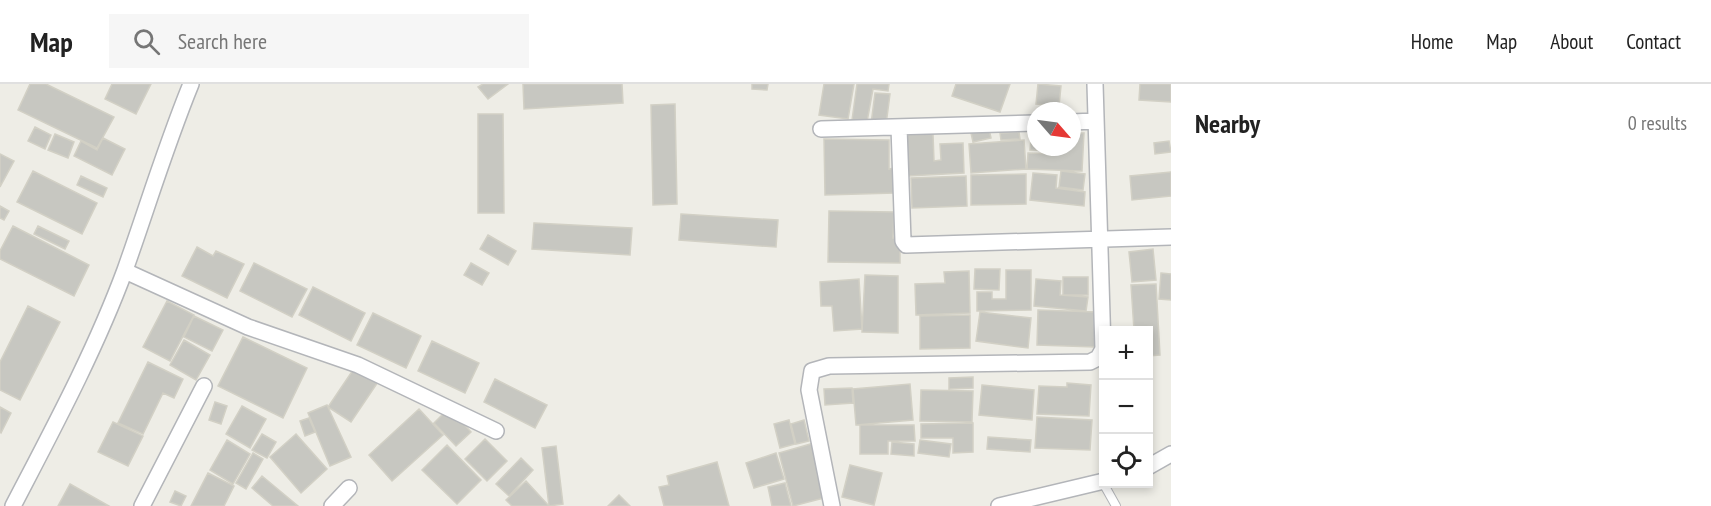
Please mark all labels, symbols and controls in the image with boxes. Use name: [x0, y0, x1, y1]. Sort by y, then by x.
search box: [109, 14, 529, 68]
text: Map: [30, 23, 73, 60]
icon: search: [130, 25, 163, 58]
text: Search here: [178, 27, 267, 55]
text: Home: [1411, 28, 1453, 55]
text: Map: [1486, 28, 1517, 55]
text: About: [1550, 28, 1593, 55]
text: Contact: [1626, 28, 1681, 55]
north arrow: [1027, 102, 1081, 156]
text: Nearby: [1195, 107, 1260, 140]
text: 0 results: [1628, 110, 1687, 136]
map controls: [1099, 326, 1153, 488]
button: +: [1099, 326, 1153, 380]
button: −: [1099, 380, 1153, 434]
button: locate: [1099, 434, 1153, 488]

